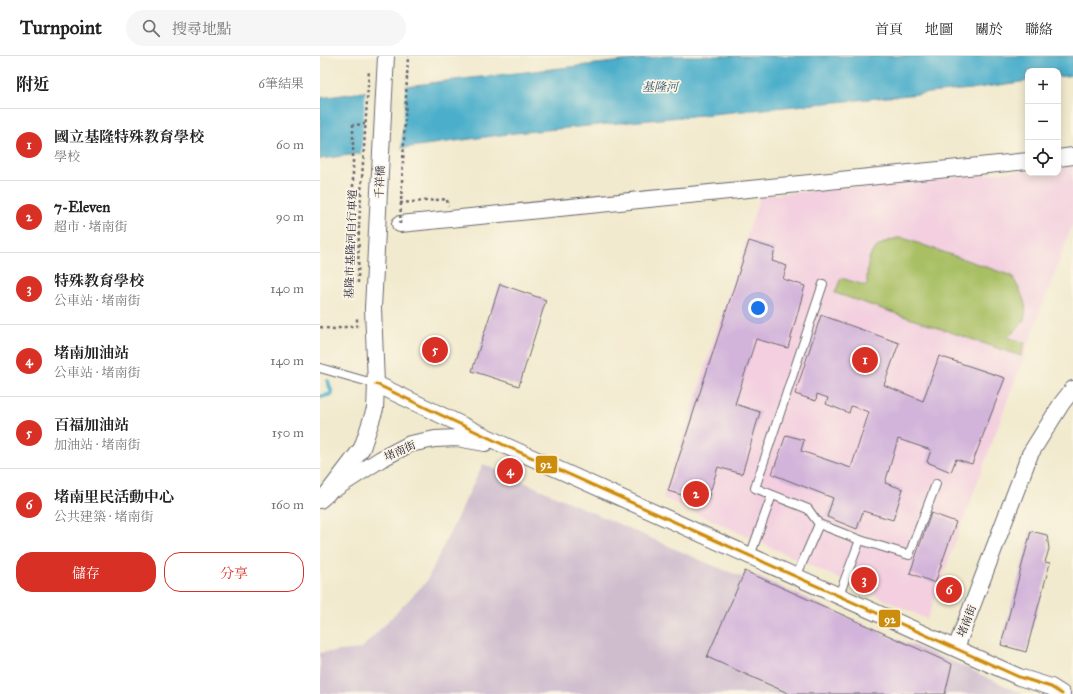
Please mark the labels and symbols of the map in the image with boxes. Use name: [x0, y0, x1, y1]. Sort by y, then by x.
water label: 基隆河: [642, 80, 680, 94]
street label: 千祥橋: [373, 165, 387, 199]
street label: 基隆市基隆河自行車道: [343, 189, 359, 299]
your location: [748, 298, 768, 318]
pin: 5: [422, 335, 448, 365]
pin: 1: [852, 345, 878, 375]
street label: 堵南街: [382, 438, 418, 464]
line badge: 92: [535, 455, 558, 474]
pin: 4: [497, 456, 523, 486]
text: 92: [540, 458, 552, 472]
pin: 2: [683, 479, 709, 509]
pin: 3: [851, 565, 877, 595]
pin: 6: [936, 575, 962, 605]
street label: 堵南街: [955, 603, 979, 639]
line badge: 92: [878, 609, 901, 628]
text: 92: [884, 613, 896, 627]

